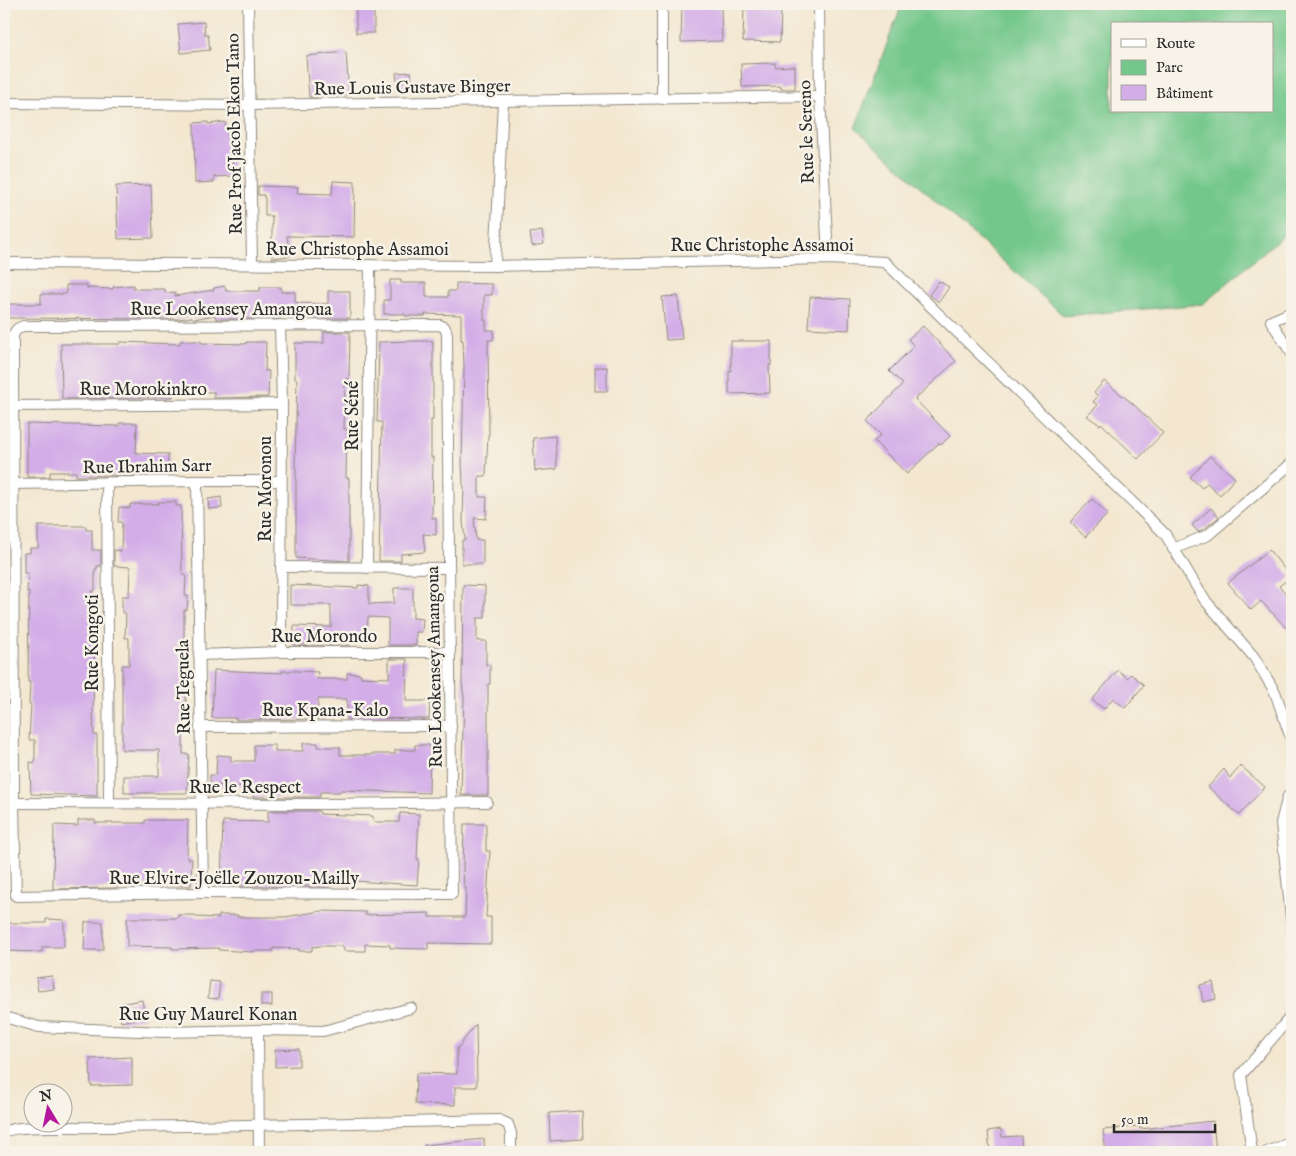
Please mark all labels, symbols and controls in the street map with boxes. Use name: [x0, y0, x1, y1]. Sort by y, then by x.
legend: [1111, 22, 1274, 112]
street label: Rue Prof Jacob Ekou Tano: [222, 33, 249, 235]
text: Route: [1156, 34, 1195, 53]
text: Parc: [1156, 58, 1183, 77]
street label: Rue Louis Gustave Binger: [313, 75, 511, 102]
street label: Rue le Sereno: [794, 79, 821, 184]
text: Bâtiment: [1156, 84, 1213, 103]
street label: Rue Christophe Assamoi: [670, 235, 854, 258]
street label: Rue Christophe Assamoi: [265, 239, 449, 262]
street label: Rue Lookensey Amangoua: [130, 299, 332, 322]
street label: Rue Morokinkro: [79, 379, 207, 402]
street label: Rue Séné: [342, 381, 365, 451]
street label: Rue Moronou: [255, 436, 278, 542]
street label: Rue Ibrahim Sarr: [82, 455, 212, 480]
street label: Rue Lookensey Amangoua: [422, 566, 449, 768]
street label: Rue Kongoti: [82, 594, 105, 692]
street label: Rue Morondo: [271, 626, 378, 649]
street label: Rue Teguela: [172, 639, 197, 735]
street label: Rue Kpana-Kalo: [262, 700, 389, 723]
street label: Rue le Respect: [189, 777, 301, 800]
street label: Rue Elvire-Joëlle Zouzou-Mailly: [109, 868, 359, 891]
street label: Rue Guy Maurel Konan: [119, 1004, 298, 1027]
north arrow: [22, 1084, 72, 1134]
text: N: [37, 1086, 53, 1106]
scale bar: [1114, 1101, 1215, 1133]
text: 50 m: [1121, 1110, 1149, 1129]

